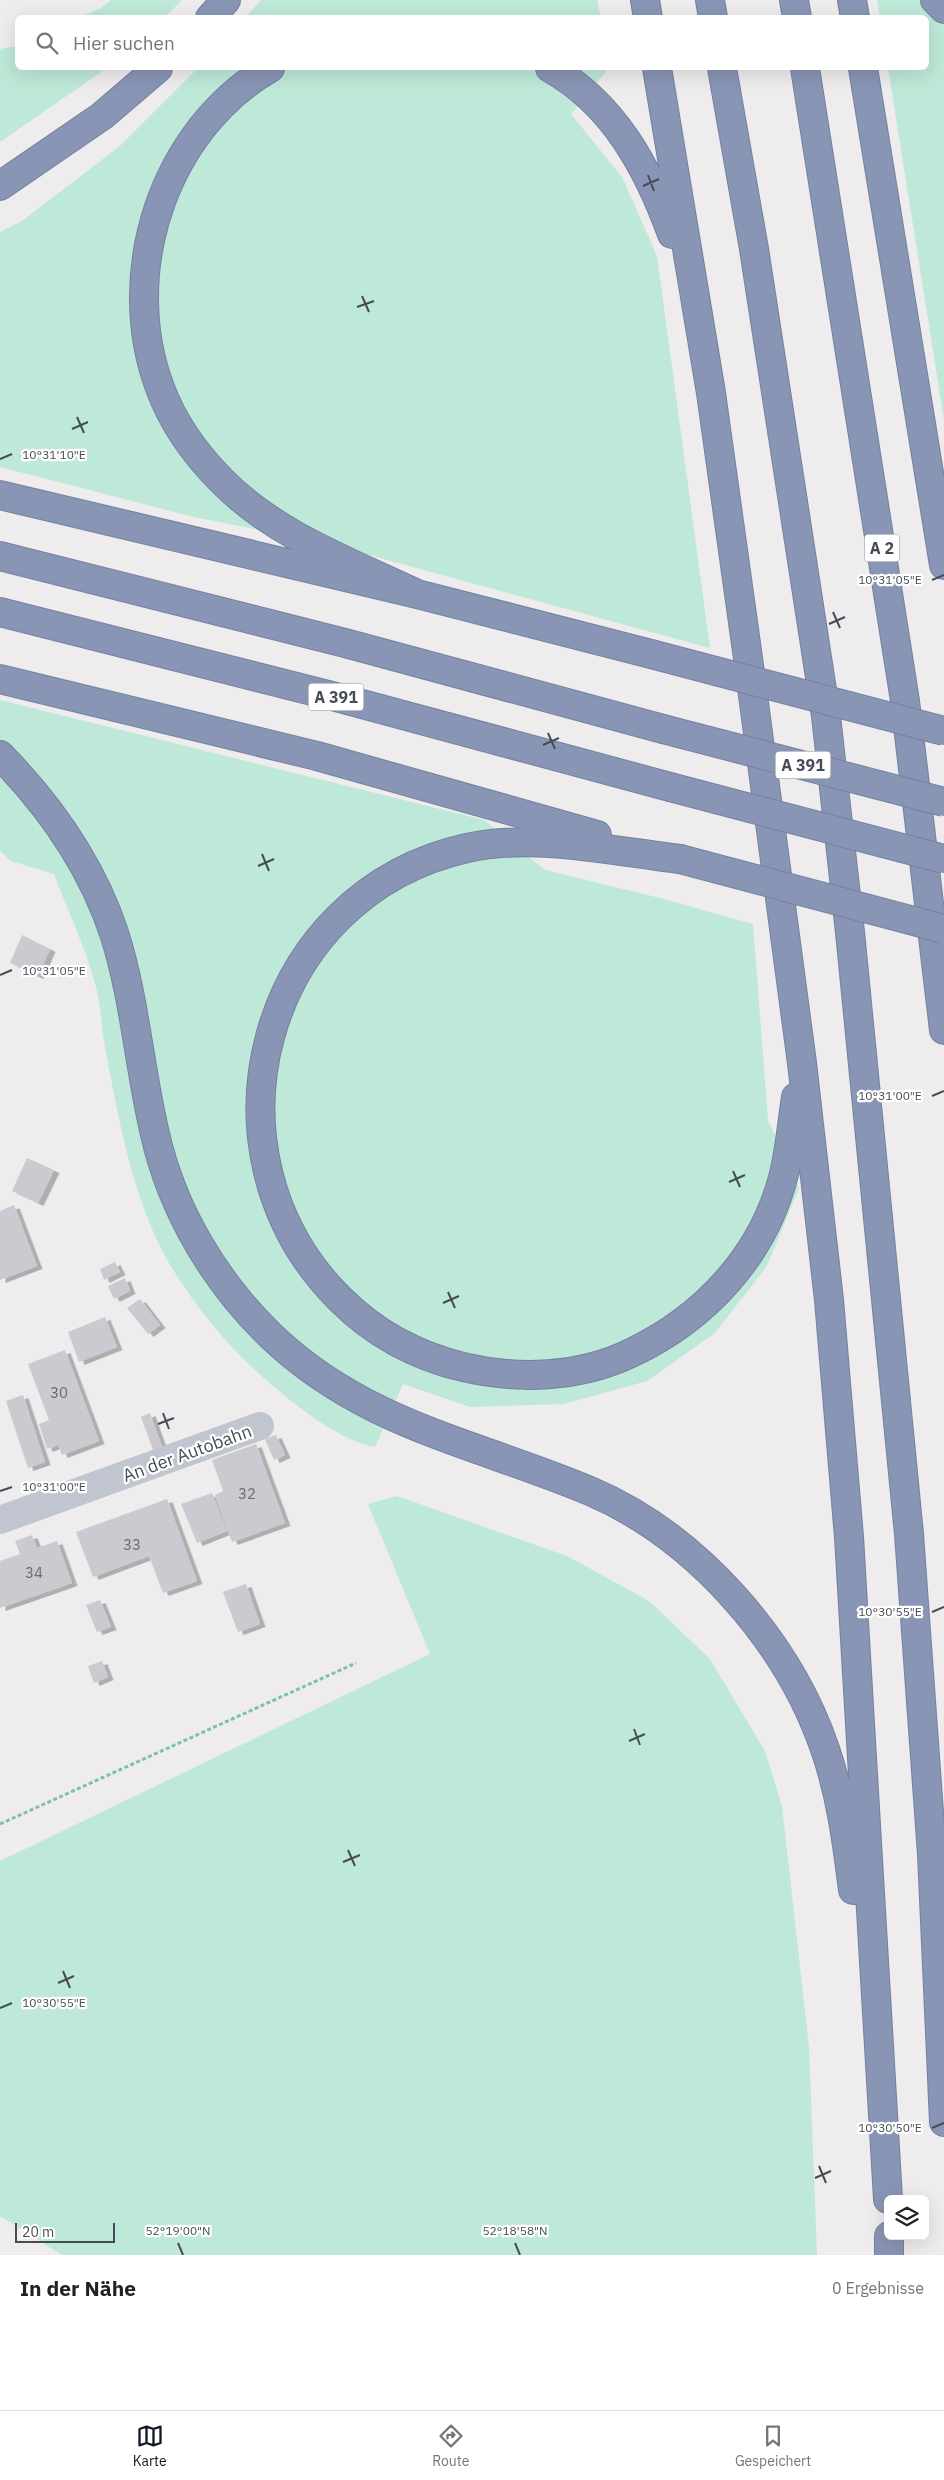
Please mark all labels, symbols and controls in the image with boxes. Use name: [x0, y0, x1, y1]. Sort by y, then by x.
search box: [15, 15, 929, 70]
icon: search: [33, 29, 61, 57]
text: Hier suchen: [73, 31, 175, 55]
text: 10°31'10"E: [22, 447, 86, 462]
road number: A 2: [864, 534, 900, 562]
text: 10°31'05"E: [858, 572, 922, 587]
road number: A 391: [308, 684, 364, 710]
road number: A 391: [776, 752, 830, 778]
text: 10°31'05"E: [22, 963, 86, 978]
text: 10°31'00"E: [858, 1088, 922, 1103]
house number: 30: [50, 1383, 68, 1402]
street label: An der Autobahn: [119, 1419, 255, 1487]
text: 10°31'00"E: [22, 1479, 86, 1494]
house number: 32: [238, 1484, 256, 1503]
house number: 33: [123, 1535, 141, 1554]
house number: 34: [25, 1563, 43, 1582]
text: 10°30'55"E: [858, 1604, 922, 1619]
text: 10°30'55"E: [22, 1995, 86, 2010]
text: 10°30'50"E: [858, 2120, 922, 2135]
map controls: [884, 2195, 929, 2240]
button: layers: [884, 2195, 929, 2240]
scale bar: [15, 2220, 115, 2243]
text: 20 m: [22, 2223, 54, 2241]
text: 52°19'00"N: [145, 2223, 211, 2238]
text: 52°18'58"N: [482, 2223, 548, 2238]
text: In der Nähe: [20, 2274, 136, 2302]
text: 0 Ergebnisse: [832, 2278, 924, 2298]
tab: Karte: [133, 2422, 167, 2470]
tab: Route: [432, 2422, 469, 2470]
tab: Gespeichert: [735, 2422, 811, 2470]

